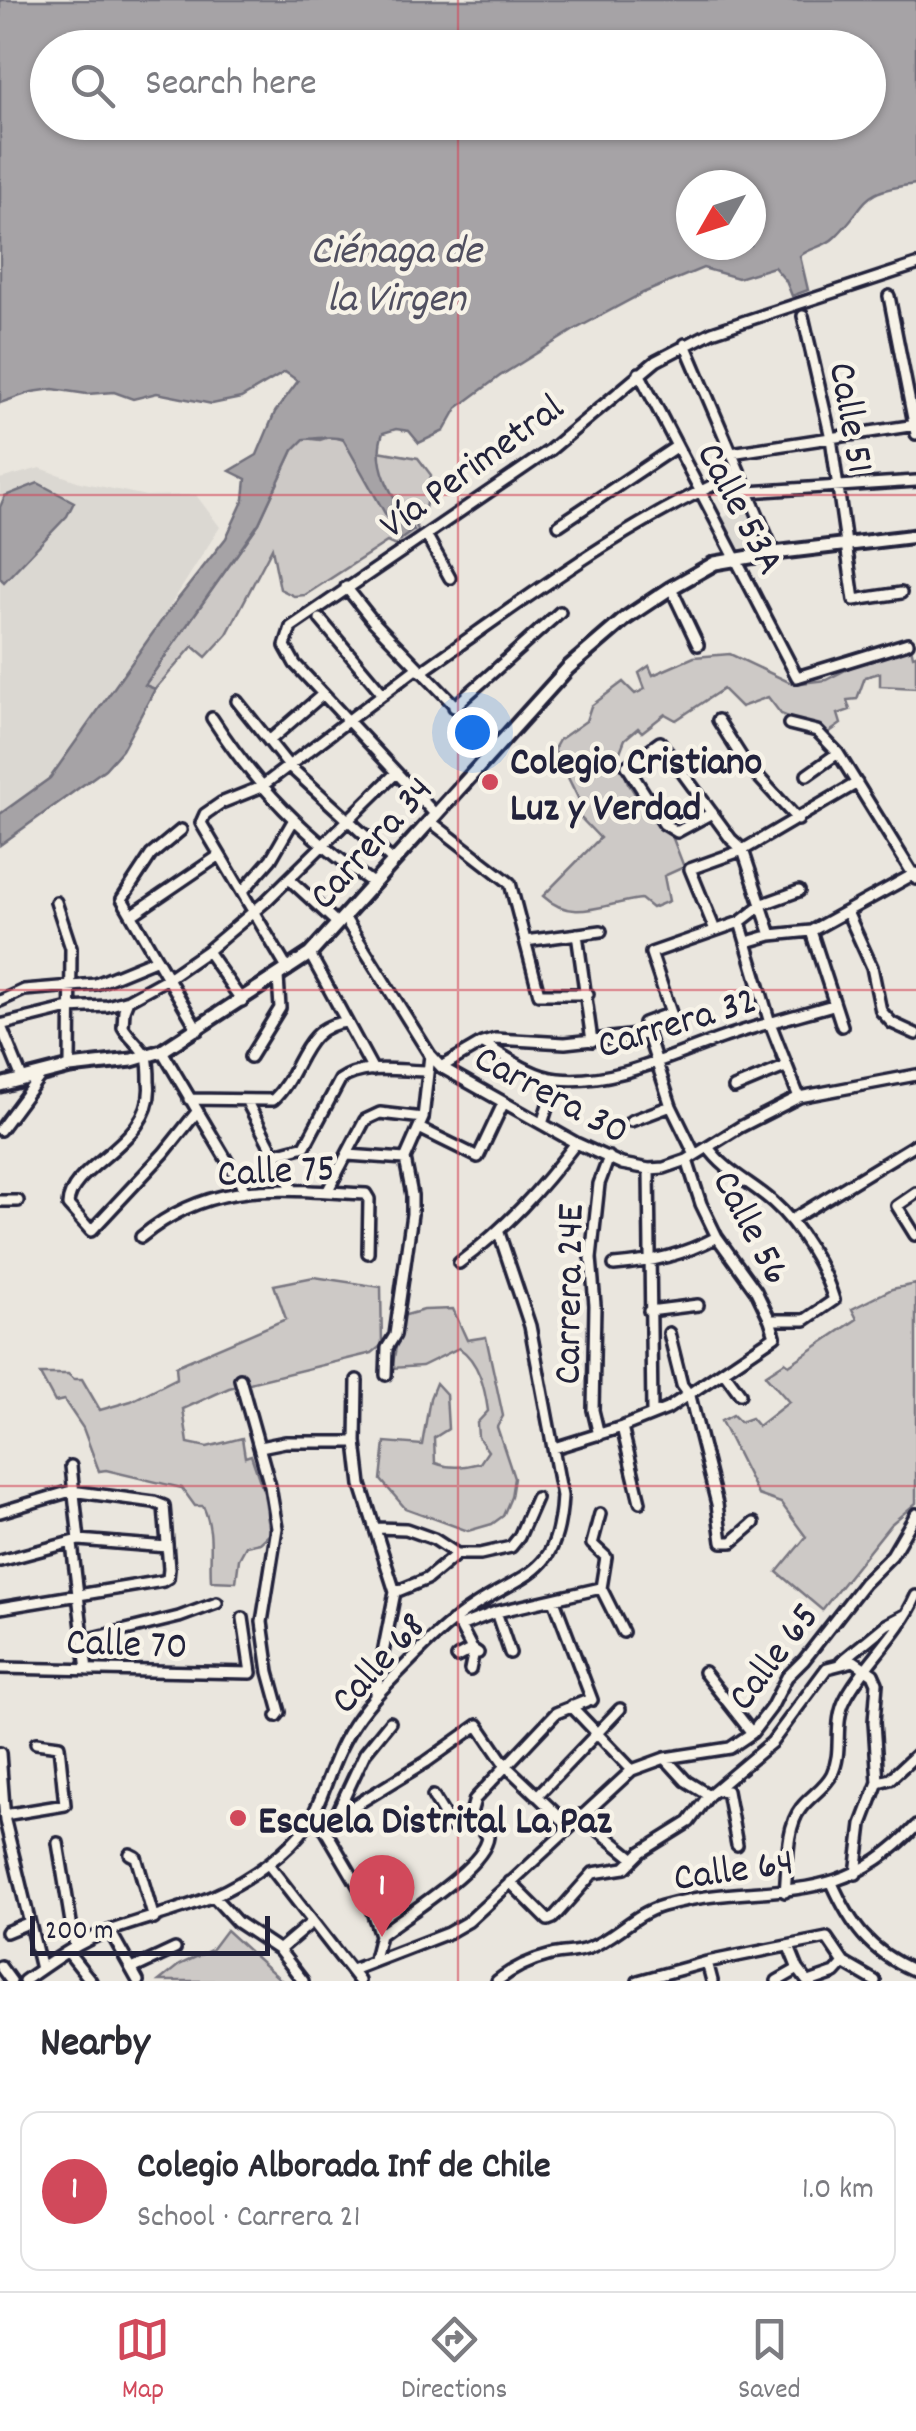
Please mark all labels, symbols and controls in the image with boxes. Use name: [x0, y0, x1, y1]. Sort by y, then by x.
search box: [30, 30, 886, 140]
icon: search: [65, 58, 120, 113]
text: Search here: [145, 58, 317, 113]
north arrow: [676, 170, 766, 260]
water label: Ciénaga de la Virgen: [310, 224, 484, 332]
street label: Calle 51: [810, 358, 885, 478]
street label: Vía Perimetral: [370, 383, 578, 556]
street label: Calle 53A: [679, 434, 796, 586]
your location: [447, 707, 498, 758]
place label: Colegio Cristiano Luz y Verdad: [510, 737, 762, 840]
street label: Carrera 34: [298, 766, 450, 925]
marker: Colegio Cristiano Luz y Verdad: [479, 771, 501, 793]
street label: Carrera 32: [591, 975, 765, 1077]
street label: Carrera 30: [462, 1033, 638, 1162]
street label: Calle 75: [216, 1143, 337, 1206]
street label: Calle 56: [694, 1162, 802, 1296]
street label: Carrera 24E: [542, 1203, 603, 1385]
street label: Calle 65: [717, 1593, 836, 1725]
street label: Calle 68: [320, 1602, 442, 1729]
street label: Calle 70: [65, 1617, 188, 1678]
place label: Escuela Distrital La Paz: [258, 1796, 612, 1853]
marker: Escuela Distrital La Paz: [227, 1807, 249, 1829]
street label: Calle 64: [670, 1837, 798, 1910]
pin: 1: [350, 1854, 414, 1937]
scale bar: [30, 1911, 270, 1956]
text: 200 m: [45, 1913, 113, 1953]
text: Nearby: [40, 2016, 150, 2076]
text: Colegio Alborada Inf de Chile: [137, 2141, 551, 2196]
text: 1: [71, 2168, 78, 2214]
text: 1.0 km: [802, 2168, 874, 2214]
text: School · Carrera 21: [137, 2196, 361, 2242]
tab: Map: [115, 2312, 170, 2412]
tab: Directions: [401, 2312, 507, 2412]
tab: Saved: [738, 2312, 801, 2412]

